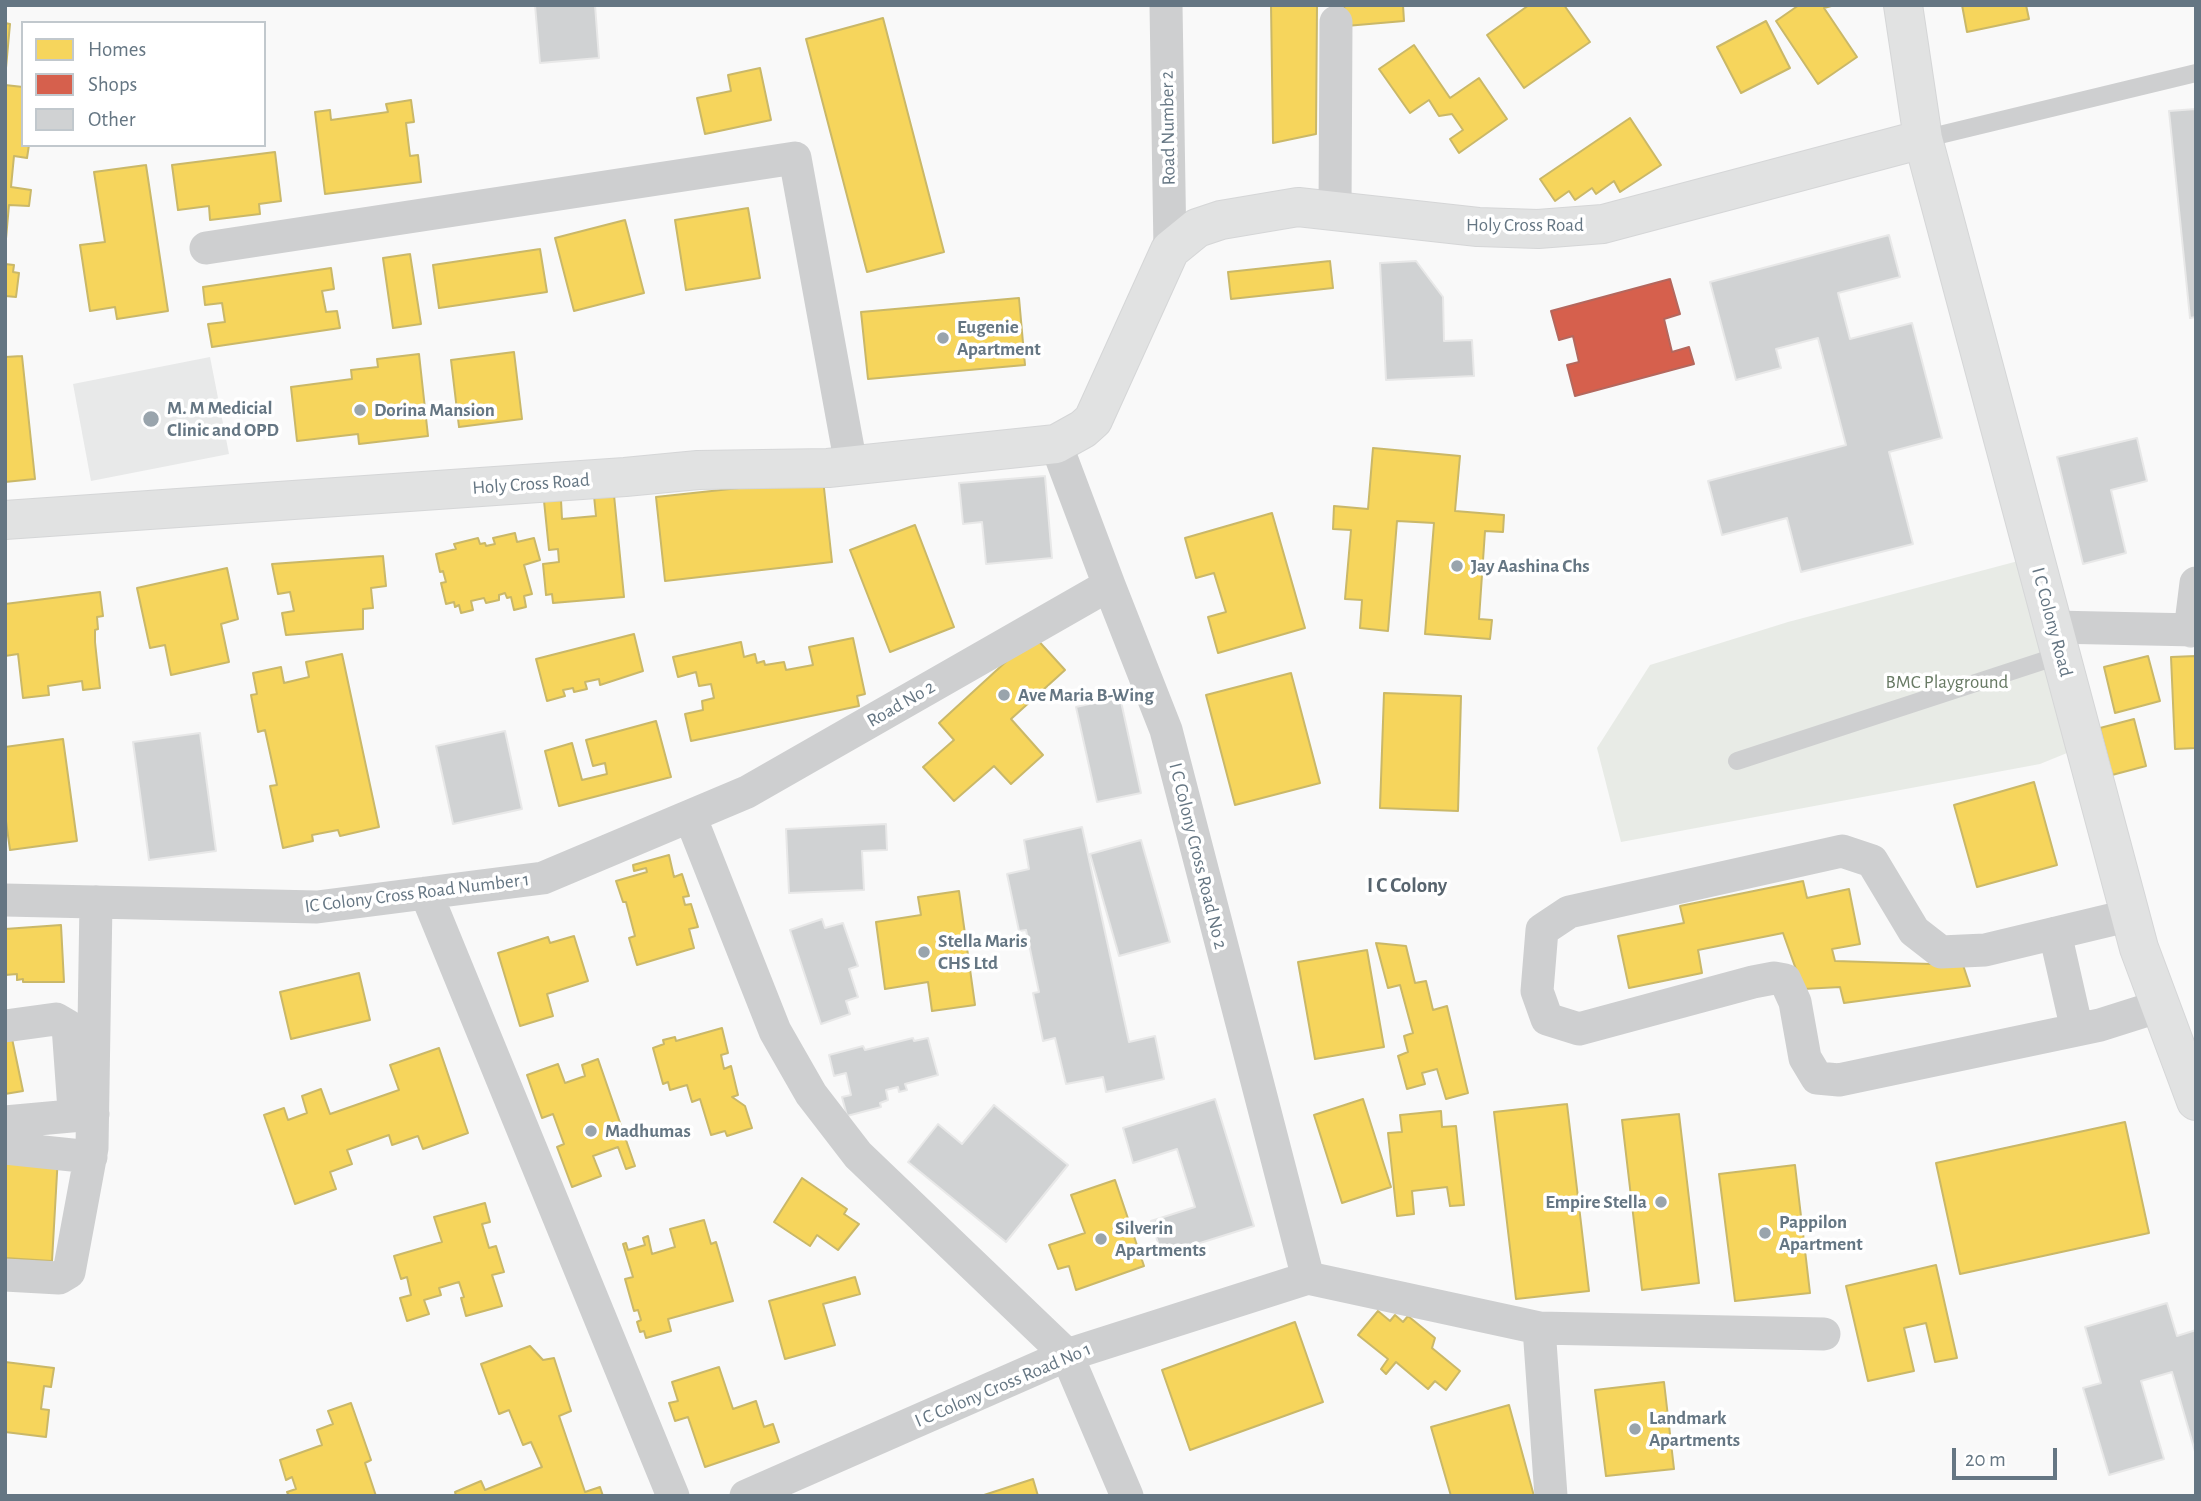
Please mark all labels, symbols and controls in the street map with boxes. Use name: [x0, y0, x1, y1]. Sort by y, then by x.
legend: [21, 21, 266, 147]
text: Homes: [88, 39, 146, 60]
street label: Road Number 2: [1156, 70, 1180, 186]
text: Shops: [88, 74, 137, 95]
text: Other: [88, 109, 135, 130]
street label: Holy Cross Road: [1466, 214, 1584, 236]
place label: Eugenie Apartment: [957, 316, 1041, 360]
marker: Eugenie Apartment: [935, 330, 951, 346]
place label: M. M Medicial Clinic and OPD: [167, 397, 279, 441]
place label: Dorina Mansion: [374, 399, 495, 421]
marker: Dorina Mansion: [352, 402, 368, 418]
marker: M. M Medicial Clinic and OPD: [141, 409, 161, 429]
street label: Holy Cross Road: [471, 469, 591, 499]
place label: Jay Aashina Chs: [1471, 555, 1590, 577]
marker: Jay Aashina Chs: [1449, 558, 1465, 574]
street label: I C Colony Road: [2026, 565, 2078, 679]
park label: BMC Playground: [1886, 671, 2008, 693]
street label: Road No 2: [863, 675, 939, 733]
place label: Ave Maria B-Wing: [1018, 684, 1154, 706]
marker: Ave Maria B-Wing: [996, 687, 1012, 703]
street label: I C Colony Cross Road No 2: [1164, 760, 1232, 952]
street label: IC Colony Cross Road Number 1: [303, 868, 531, 918]
district label: I C Colony: [1367, 873, 1447, 899]
place label: Stella Maris CHS Ltd: [938, 930, 1027, 974]
marker: Stella Maris CHS Ltd: [916, 944, 932, 960]
place label: Madhumas: [605, 1120, 691, 1142]
marker: Madhumas: [583, 1123, 599, 1139]
place label: Empire Stella: [1545, 1191, 1647, 1213]
marker: Empire Stella: [1653, 1194, 1669, 1210]
place label: Pappilon Apartment: [1779, 1211, 1863, 1255]
place label: Silverin Apartments: [1115, 1217, 1206, 1261]
marker: Pappilon Apartment: [1757, 1225, 1773, 1241]
marker: Silverin Apartments: [1093, 1231, 1109, 1247]
street label: I C Colony Cross Road No 1: [911, 1338, 1095, 1432]
place label: Landmark Apartments: [1649, 1407, 1740, 1451]
marker: Landmark Apartments: [1627, 1421, 1643, 1437]
scale bar: [1956, 1434, 2061, 1478]
text: 20 m: [1965, 1449, 2006, 1470]

